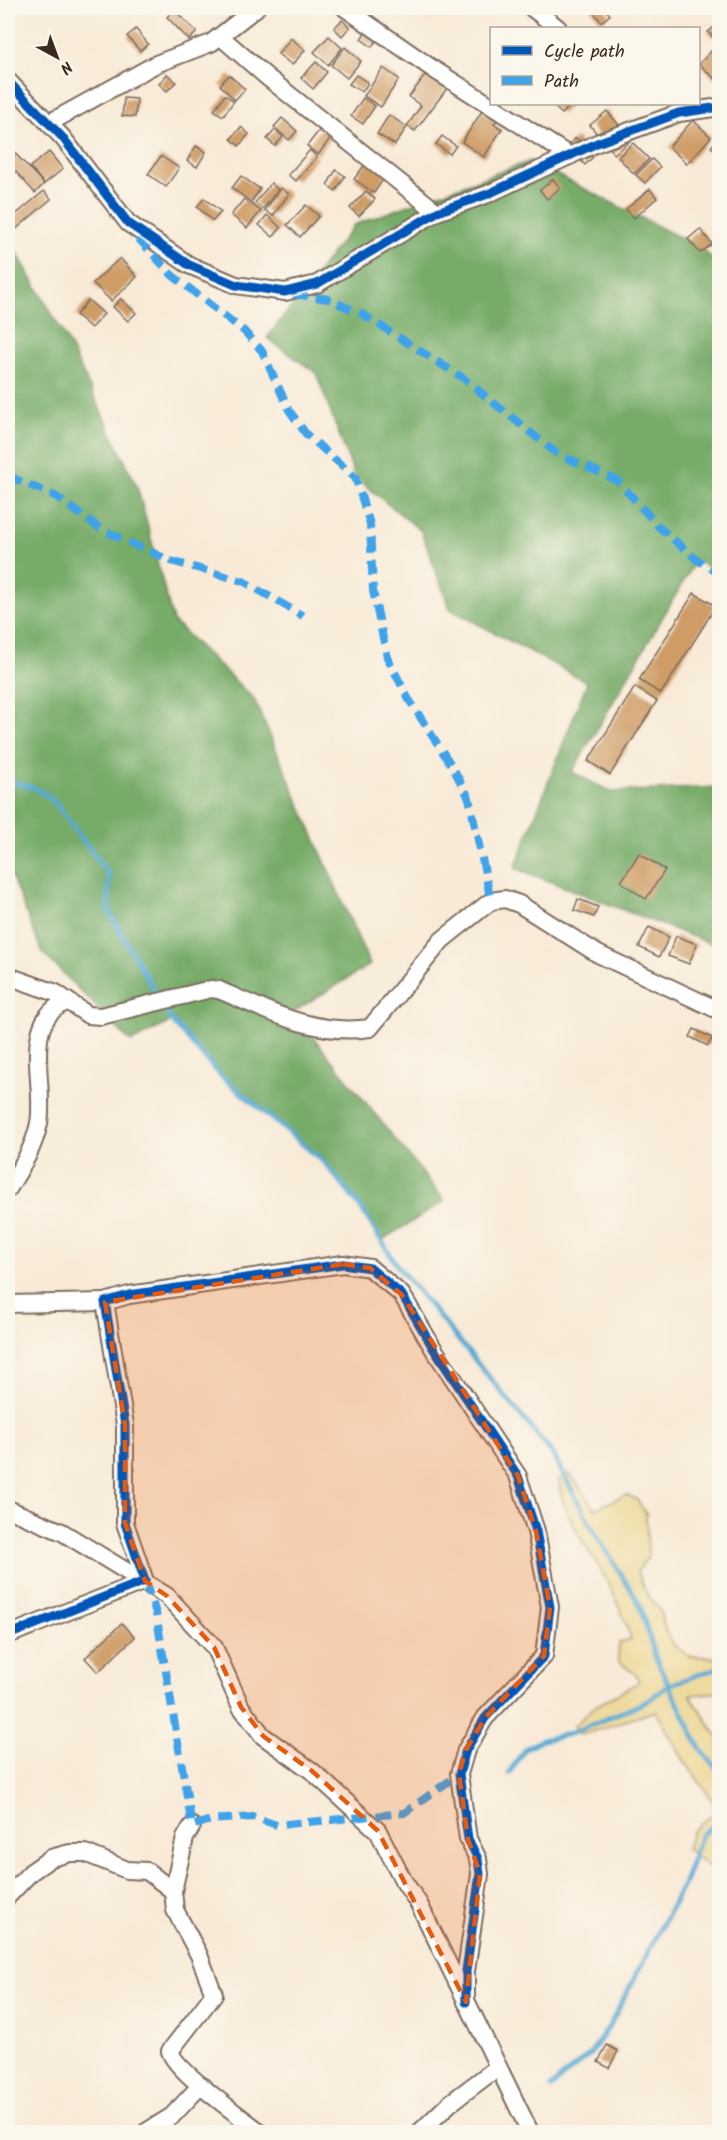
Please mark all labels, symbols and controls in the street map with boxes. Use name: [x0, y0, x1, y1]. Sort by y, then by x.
north arrow: [27, 27, 87, 87]
legend: [490, 27, 700, 105]
text: Cycle path: [544, 38, 625, 67]
text: N: [54, 54, 78, 80]
text: Path: [544, 68, 579, 97]

